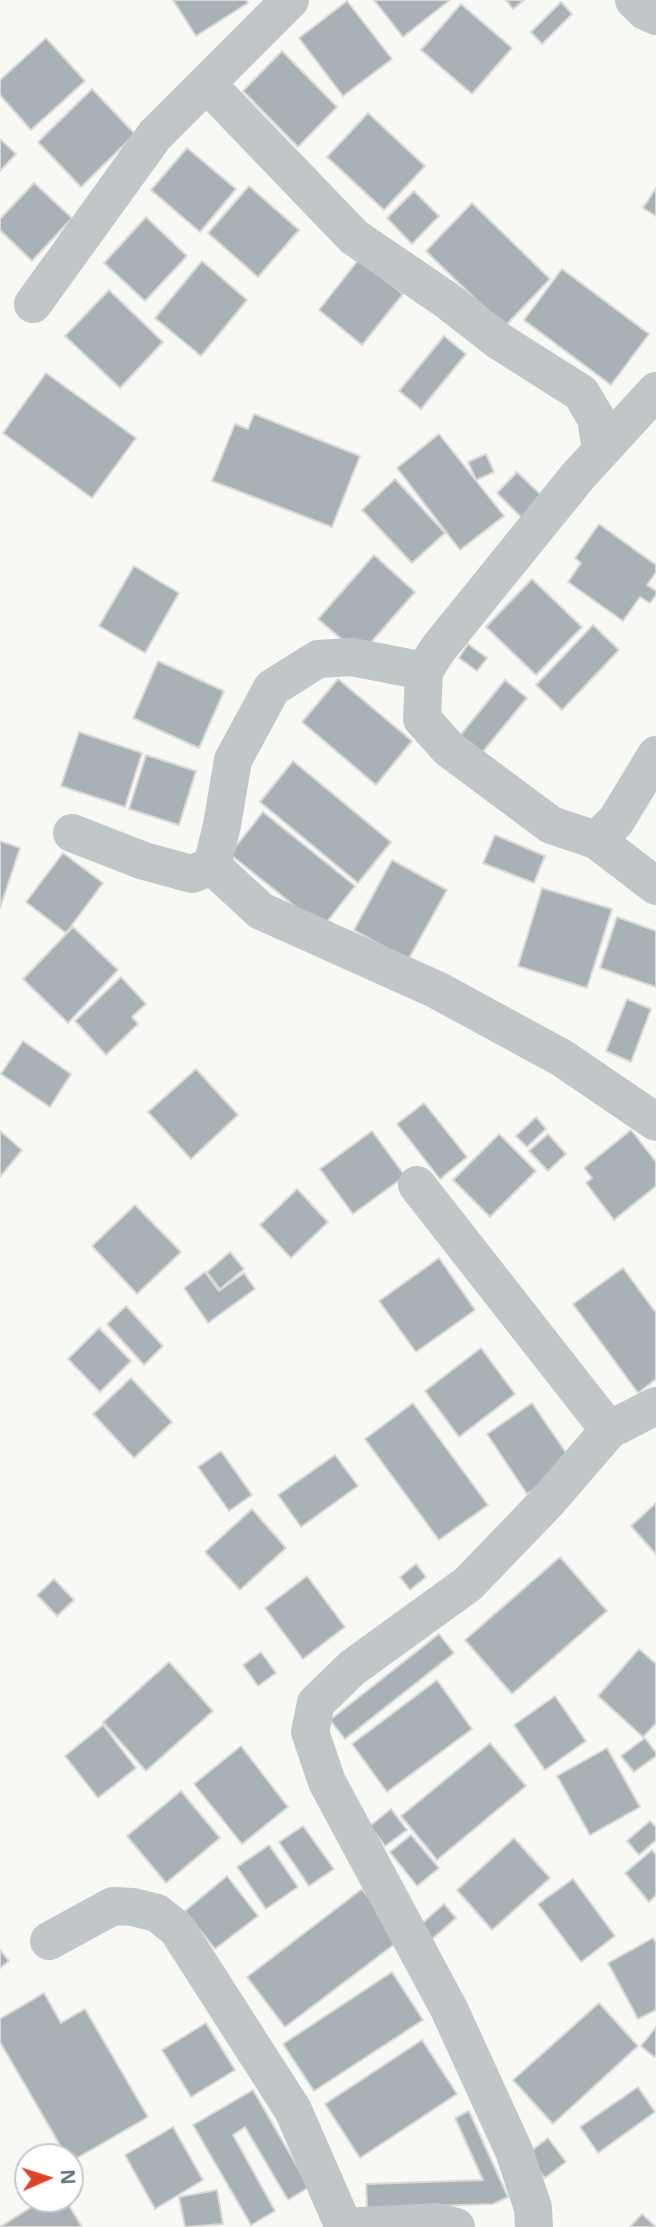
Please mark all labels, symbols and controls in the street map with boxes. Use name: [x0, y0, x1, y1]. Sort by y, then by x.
north arrow: [14, 2143, 84, 2213]
text: N: [55, 2169, 81, 2185]

